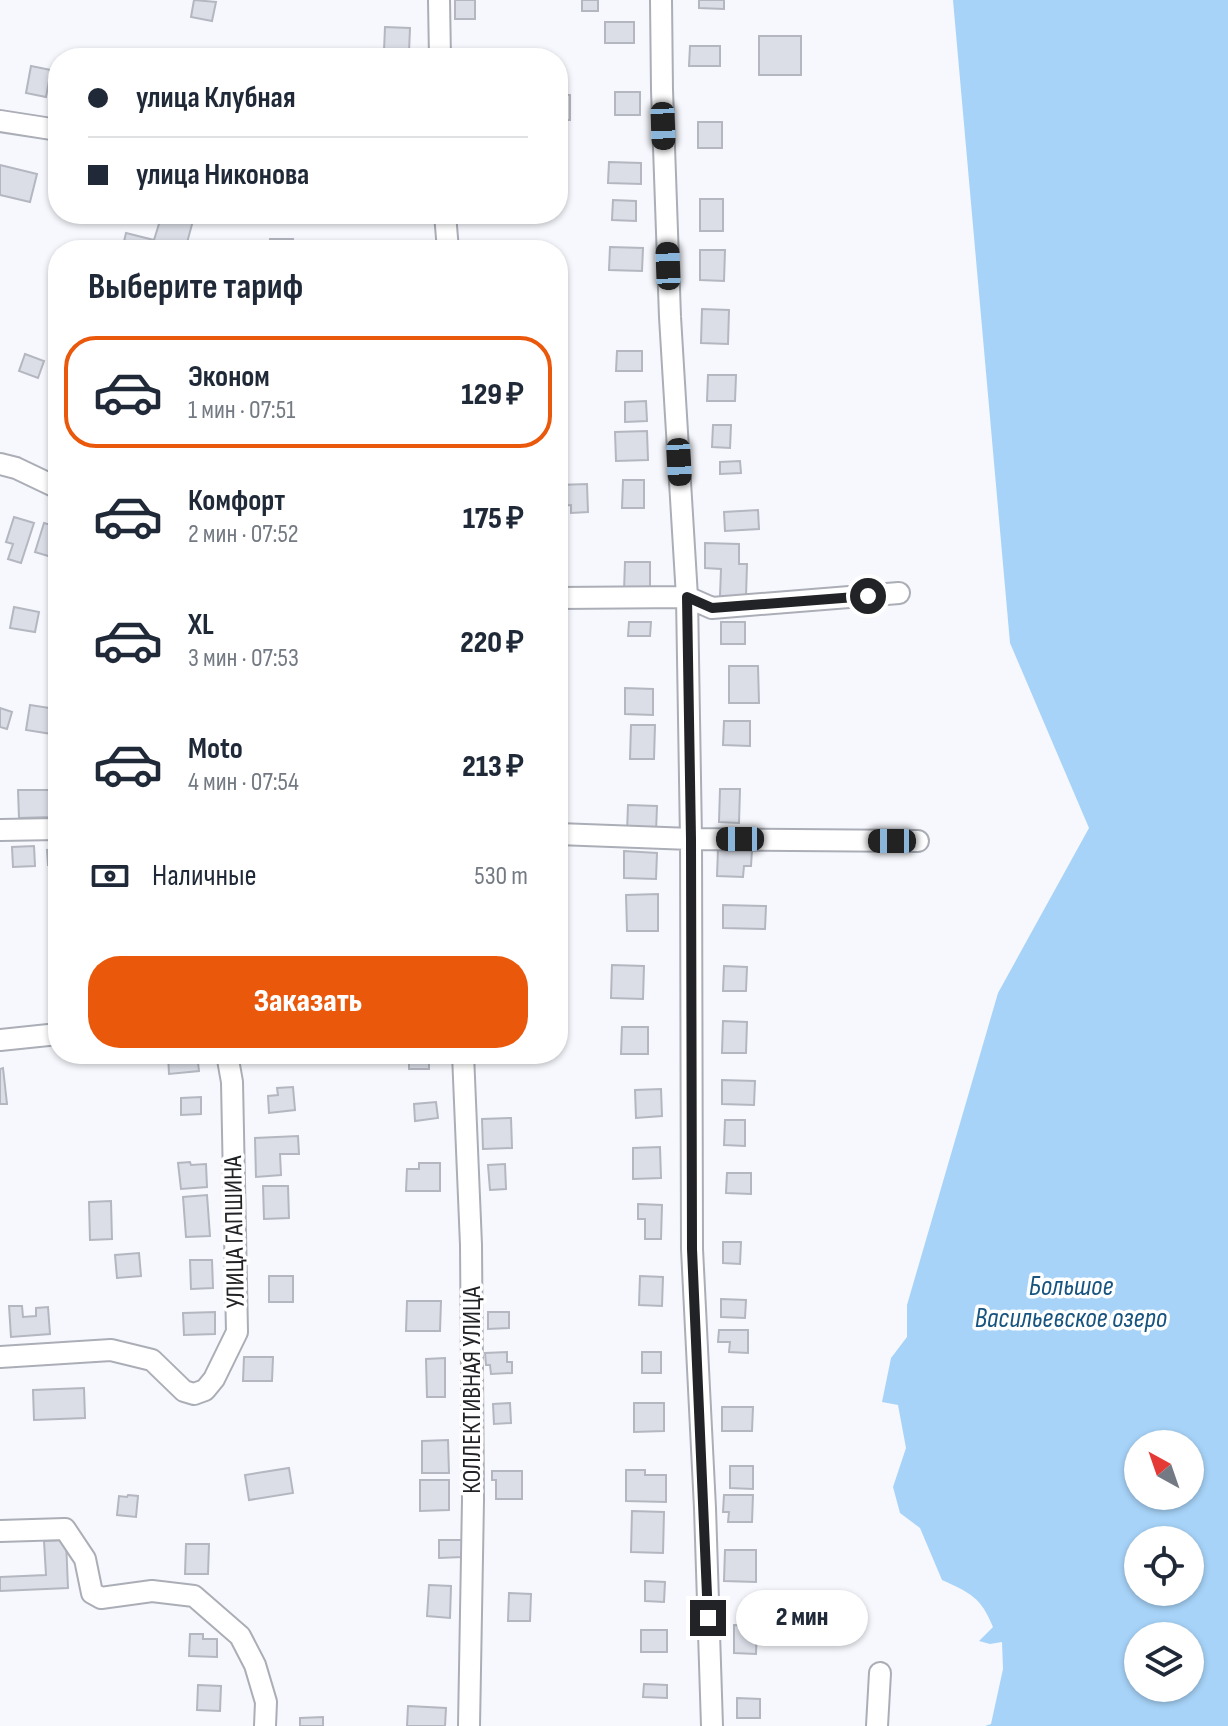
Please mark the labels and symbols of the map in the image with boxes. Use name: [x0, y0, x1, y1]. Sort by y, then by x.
car: [650, 102, 676, 150]
car: [655, 242, 681, 290]
car: [666, 437, 692, 487]
route start: [850, 578, 886, 614]
car: [716, 827, 764, 851]
car: [868, 829, 916, 853]
street label: УЛИЦА ГАПШИНА: [218, 1155, 252, 1309]
water label: Большое Васильевское озеро: [975, 1270, 1168, 1335]
street label: КОЛЛЕКТИВНАЯ УЛИЦА: [457, 1285, 488, 1494]
north arrow: [1124, 1430, 1204, 1510]
callout: 2 мин: [736, 1590, 868, 1646]
route end: [690, 1600, 726, 1636]

